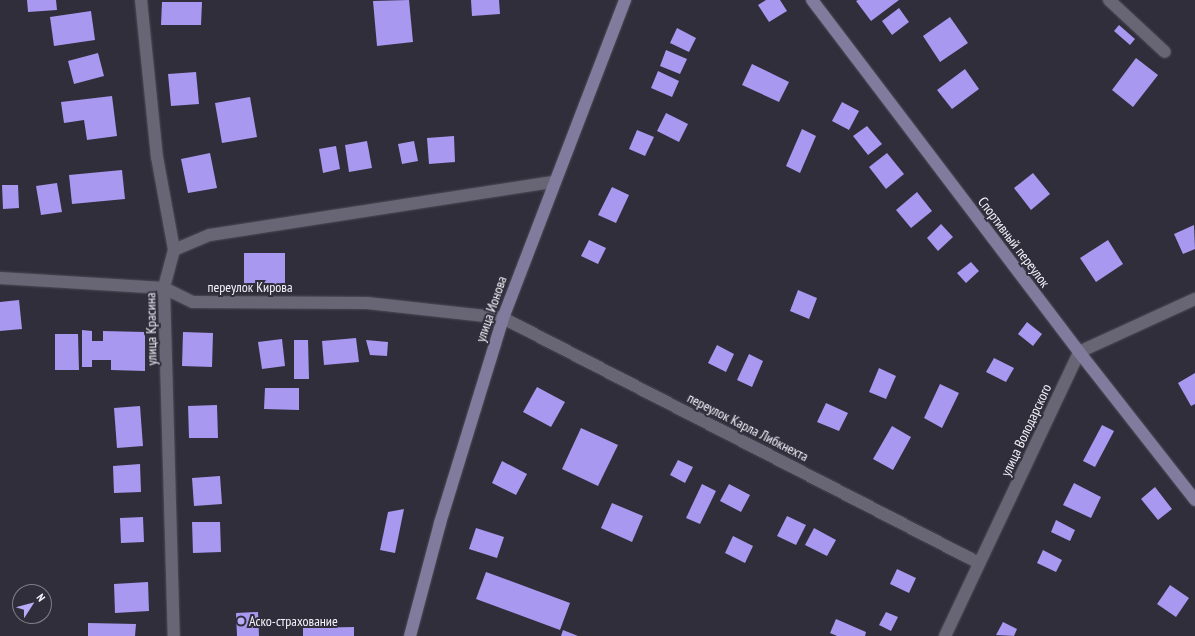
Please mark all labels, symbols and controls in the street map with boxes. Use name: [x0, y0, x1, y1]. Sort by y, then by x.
street label: Спортивный переулок: [974, 193, 1054, 291]
street label: улица Ионова: [472, 274, 510, 344]
street label: переулок Кирова: [207, 279, 293, 295]
street label: улица Красина: [142, 292, 160, 366]
street label: улица Володарского: [997, 381, 1055, 479]
street label: переулок Карла Либкнехта: [685, 389, 811, 465]
north arrow: [12, 584, 52, 624]
text: N: [33, 591, 48, 604]
place label: Аско-страхование: [249, 613, 338, 629]
marker: Аско-страхование: [236, 616, 246, 626]

